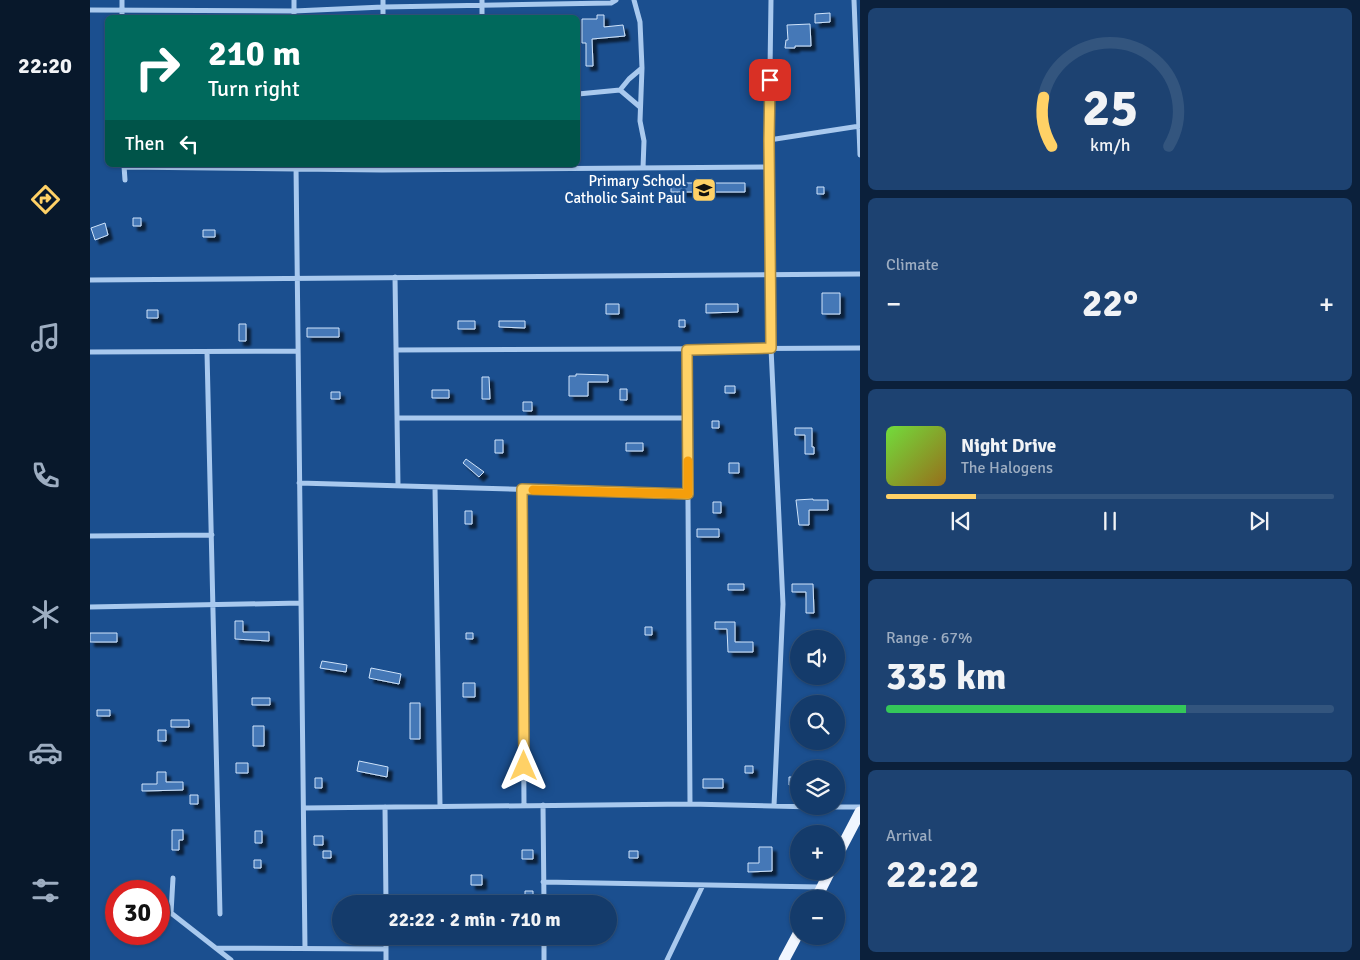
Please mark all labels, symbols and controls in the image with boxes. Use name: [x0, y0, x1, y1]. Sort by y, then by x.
text: 210 m: [208, 32, 301, 75]
icon: right: [125, 35, 190, 100]
text: 22:20: [18, 52, 72, 79]
pin: [749, 59, 791, 101]
icon: arrive: [756, 66, 784, 94]
text: Turn right: [208, 75, 300, 102]
text: 25: [1082, 76, 1138, 140]
icon: left: [175, 130, 203, 158]
text: Then: [125, 132, 165, 156]
text: km/h: [1090, 134, 1130, 156]
place label: Primary School Catholic Saint Paul: [564, 172, 686, 207]
school or university icon: Primary School Catholic Saint Paul: [691, 177, 717, 203]
icon: directions: [28, 182, 63, 217]
text: Climate: [886, 255, 939, 275]
text: 22°: [1082, 280, 1138, 327]
text: −: [886, 287, 901, 321]
text: +: [1319, 287, 1334, 321]
icon: music: [28, 320, 63, 355]
text: Night Drive: [961, 434, 1056, 458]
icon: phone: [28, 458, 63, 493]
text: The Halogens: [961, 458, 1053, 478]
icon: previous: [947, 507, 975, 535]
icon: pause: [1096, 507, 1124, 535]
icon: next: [1245, 507, 1273, 535]
icon: climate: [28, 597, 63, 632]
text: Range · 67%: [886, 628, 972, 648]
map controls: [790, 630, 845, 945]
button: sound: [790, 630, 845, 685]
text: 335 km: [886, 653, 1007, 700]
button: search: [790, 695, 845, 750]
icon: car: [28, 735, 63, 770]
position arrow: [497, 739, 549, 791]
button: layers: [790, 760, 845, 815]
button: +: [790, 825, 845, 880]
text: Arrival: [886, 826, 932, 846]
text: 22:22: [886, 851, 979, 898]
icon: filters: [28, 873, 63, 908]
speed limit sign: 30: [105, 880, 170, 945]
button: −: [790, 890, 845, 945]
text: 22:22 · 2 min · 710 m: [388, 908, 561, 932]

